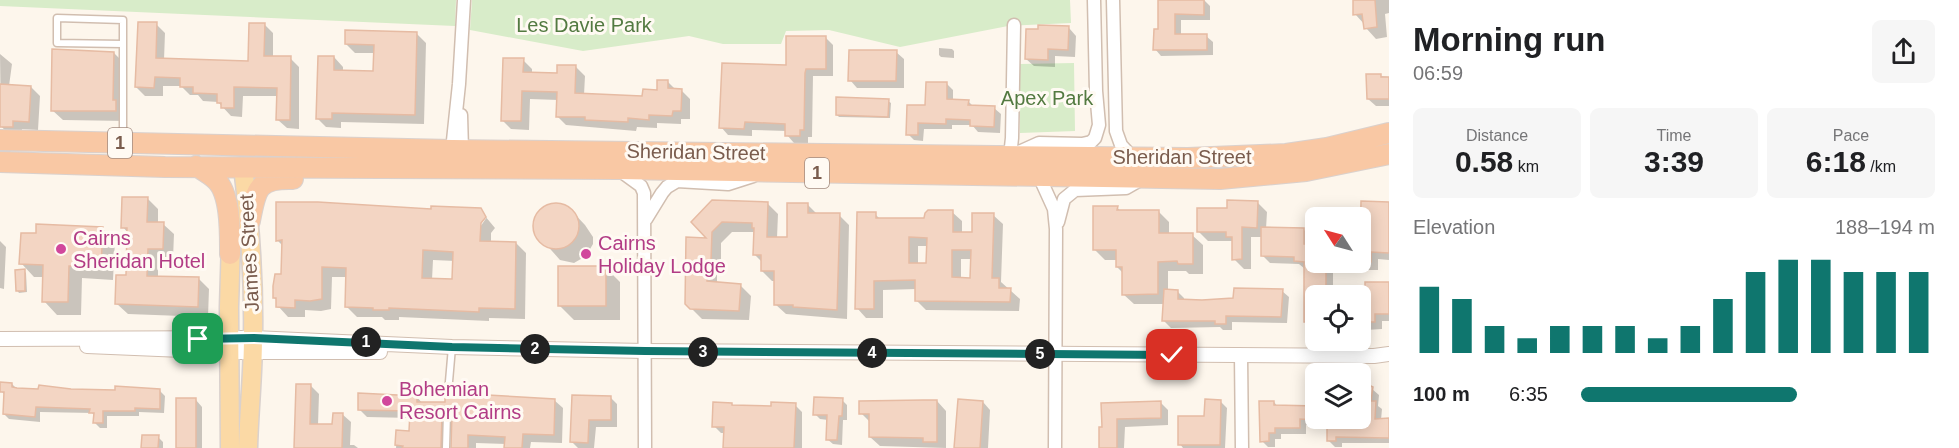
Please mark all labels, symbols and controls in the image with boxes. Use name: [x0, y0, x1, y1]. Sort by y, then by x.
park label: Les Davie Park: [516, 14, 653, 36]
button: share: [1872, 20, 1935, 83]
text: Morning run: [1413, 21, 1605, 58]
text: 06:59: [1413, 62, 1463, 84]
park label: Apex Park: [1001, 87, 1094, 109]
text: Distance: [1466, 127, 1528, 144]
text: Time: [1657, 127, 1691, 144]
text: Pace: [1833, 127, 1869, 144]
road number: 1: [108, 128, 132, 158]
street label: Sheridan Street: [626, 140, 766, 164]
text: 0.58: [1455, 145, 1513, 178]
text: 3:39: [1644, 145, 1704, 178]
text: 6:18: [1806, 145, 1866, 178]
street label: Sheridan Street: [1113, 146, 1252, 168]
road number: 1: [805, 158, 829, 188]
text: km: [1513, 158, 1539, 175]
text: /km: [1866, 158, 1896, 175]
street label: James Street: [235, 193, 263, 312]
north arrow: [1305, 207, 1371, 273]
map controls: [1305, 207, 1371, 429]
text: Elevation: [1413, 216, 1495, 238]
text: 188–194 m: [1835, 216, 1935, 238]
place label: Cairns Sheridan Hotel: [73, 227, 205, 272]
place label: Cairns Holiday Lodge: [598, 232, 726, 277]
marker: Cairns Sheridan Hotel: [54, 242, 68, 256]
marker: Cairns Holiday Lodge: [579, 247, 593, 261]
button: locate: [1305, 285, 1371, 351]
pin: [172, 313, 223, 364]
icon: arrive: [181, 322, 214, 355]
pin: 1: [351, 327, 381, 357]
pin: [1146, 329, 1197, 380]
text: 1: [362, 333, 370, 350]
pin: 2: [520, 334, 550, 364]
pin: 3: [688, 337, 718, 367]
pin: 4: [857, 338, 887, 368]
icon: check: [1155, 338, 1188, 371]
pin: 5: [1025, 339, 1055, 369]
text: 2: [531, 340, 539, 357]
text: 3: [699, 343, 707, 360]
text: 4: [868, 344, 876, 361]
text: 5: [1036, 345, 1044, 362]
button: layers: [1305, 363, 1371, 429]
place label: Bohemian Resort Cairns: [399, 378, 521, 423]
text: 100 m: [1413, 383, 1470, 405]
text: 6:35: [1509, 383, 1548, 405]
marker: Bohemian Resort Cairns: [380, 394, 394, 408]

